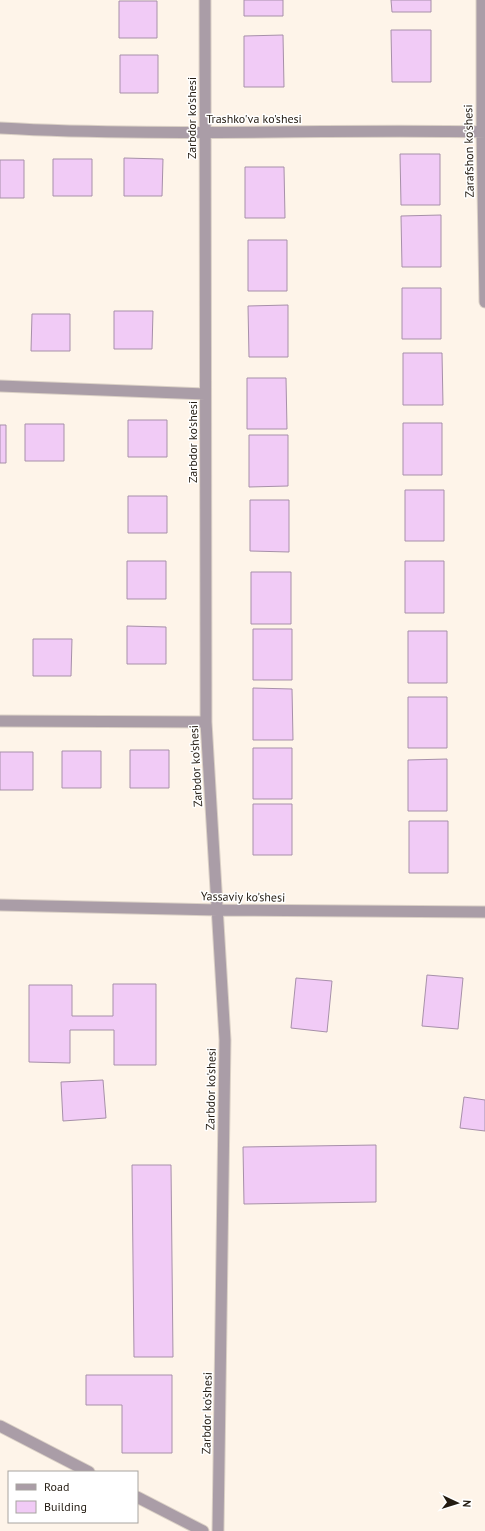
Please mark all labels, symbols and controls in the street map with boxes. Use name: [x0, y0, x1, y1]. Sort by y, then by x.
street label: Zarbdor ko'shesi: [184, 77, 199, 159]
street label: Zarafshon ko'shesi: [460, 104, 477, 198]
street label: Trashko'va ko'shesi: [206, 111, 302, 126]
street label: Zarbdor ko'shesi: [185, 401, 200, 483]
street label: Zarbdor ko'shesi: [186, 725, 205, 807]
street label: Yassaviy ko'shesi: [201, 888, 285, 905]
street label: Zarbdor ko'shesi: [202, 1048, 219, 1130]
street label: Zarbdor ko'shesi: [198, 1372, 215, 1454]
legend: [8, 1471, 138, 1523]
text: Road: [44, 1479, 69, 1494]
north arrow: [437, 1483, 477, 1523]
text: Building: [44, 1499, 87, 1514]
text: N: [460, 1500, 474, 1508]

